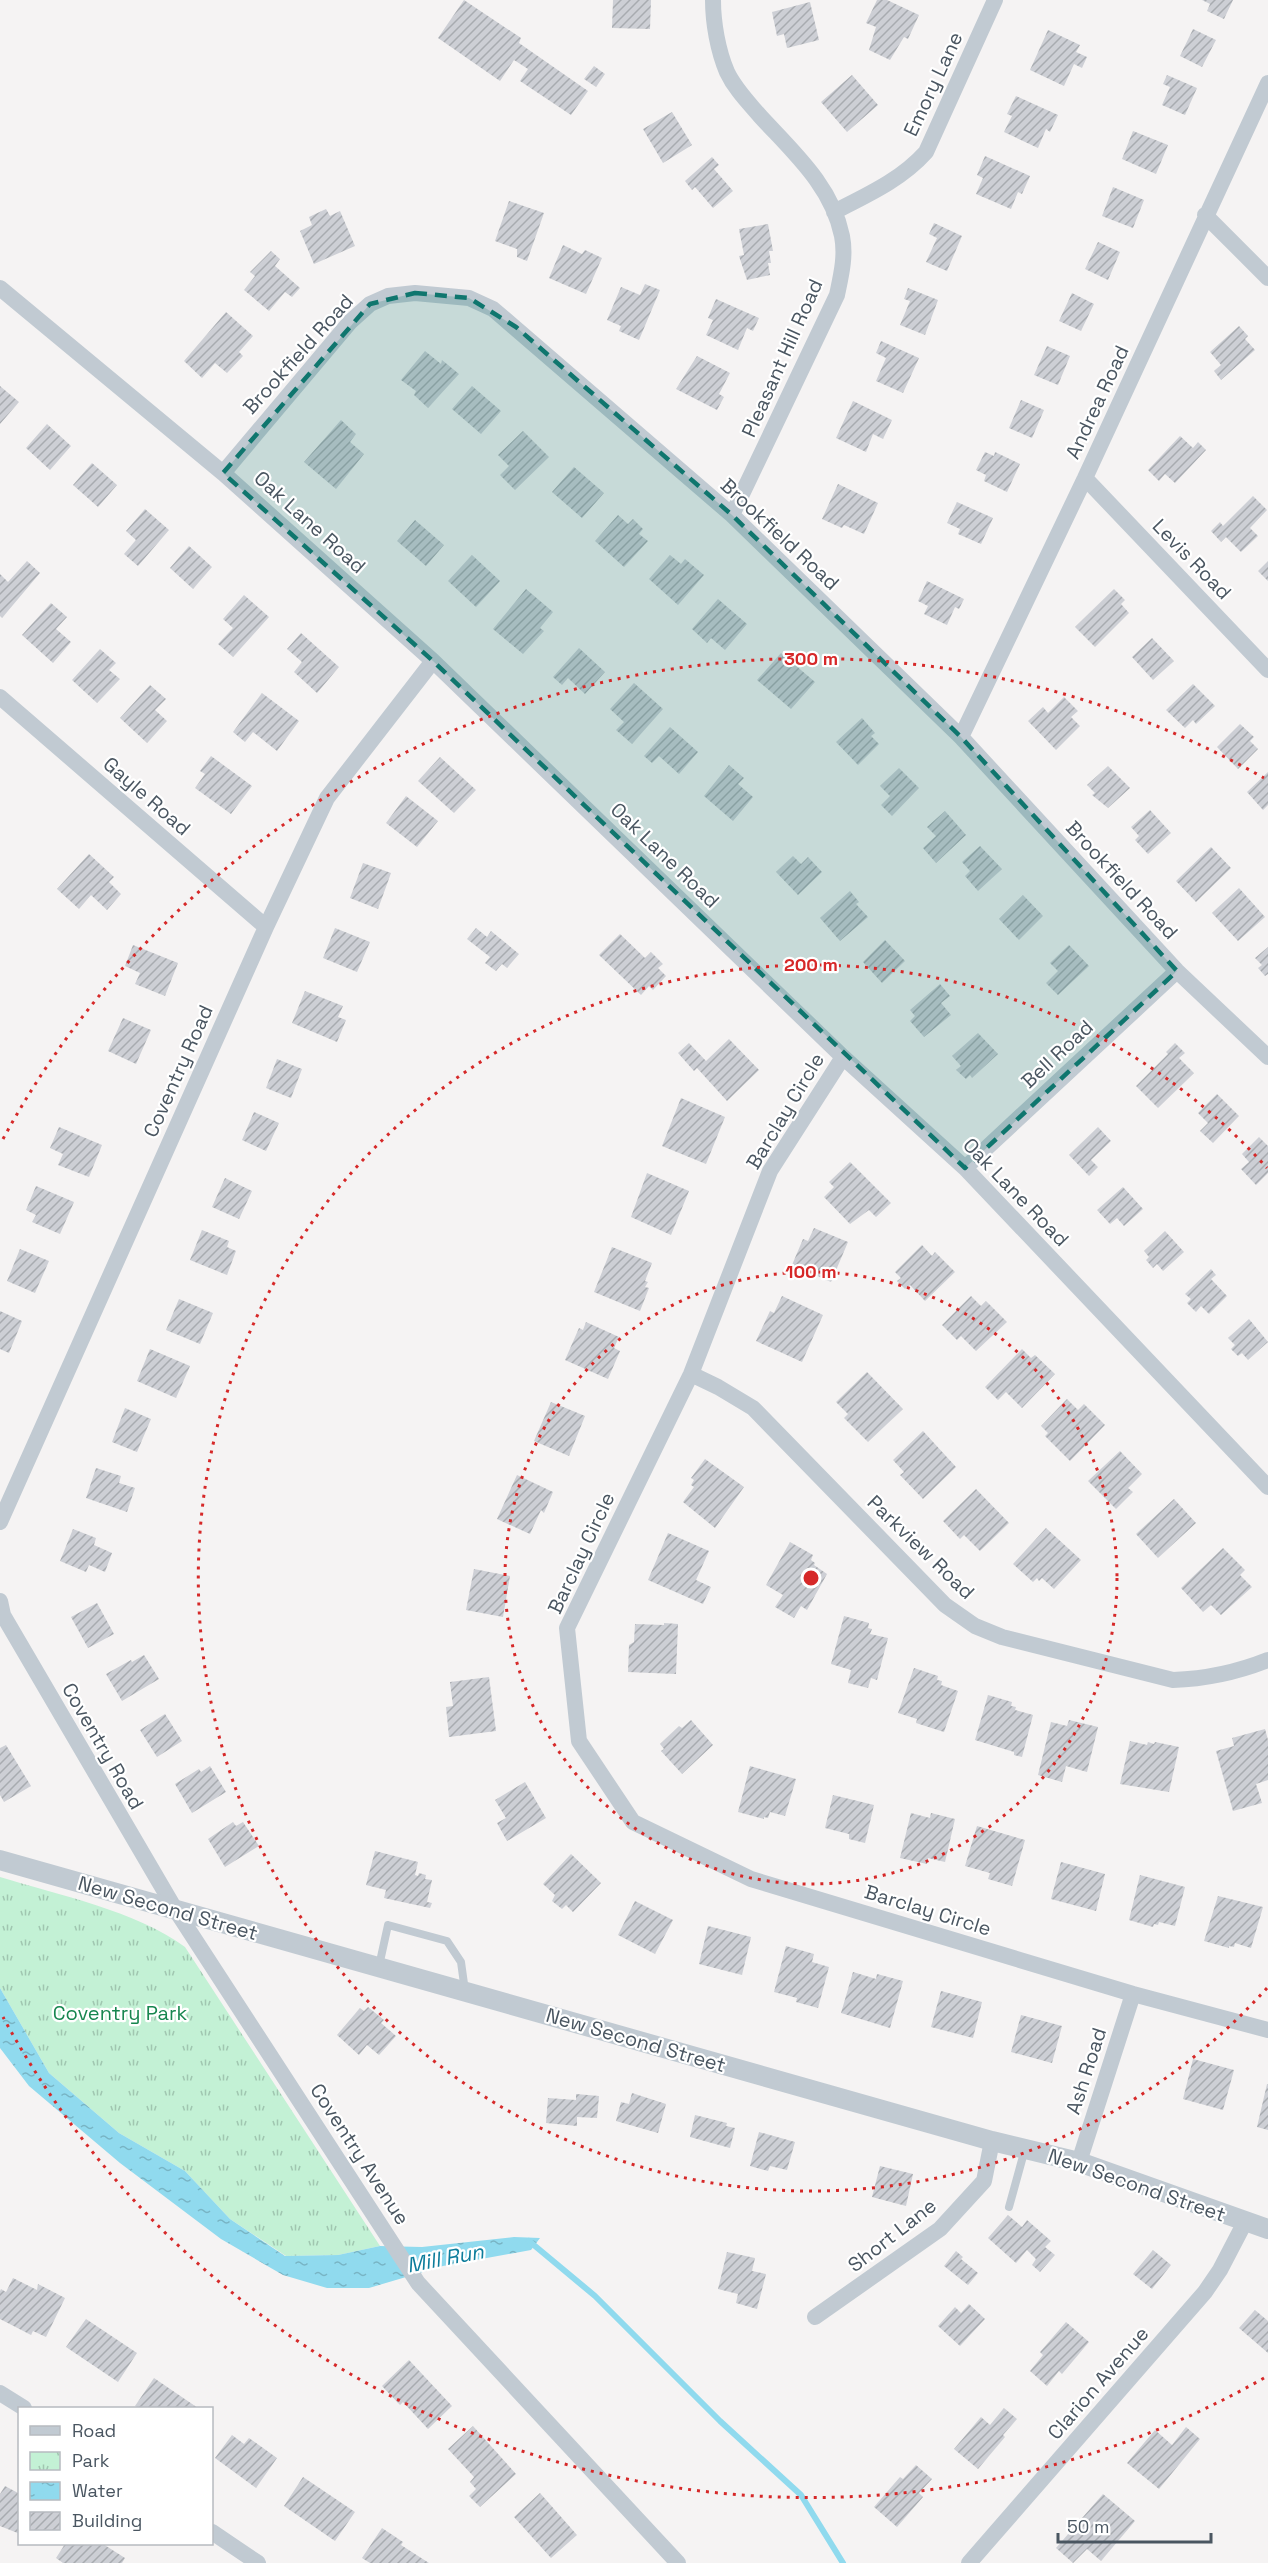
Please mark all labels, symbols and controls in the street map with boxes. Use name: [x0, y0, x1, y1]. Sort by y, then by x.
street label: Emory Lane: [897, 28, 969, 140]
street label: Pleasant Hill Road: [735, 275, 829, 441]
street label: Brookfield Road: [237, 288, 359, 420]
street label: Andrea Road: [1059, 341, 1135, 463]
street label: Oak Lane Road: [249, 465, 371, 579]
street label: Brookfield Road: [715, 472, 845, 596]
street label: Levis Road: [1147, 513, 1237, 605]
text: 300 m: [784, 647, 838, 670]
street label: Gayle Road: [98, 751, 196, 841]
street label: Oak Lane Road: [605, 796, 725, 914]
street label: Brookfield Road: [1060, 815, 1184, 945]
text: 200 m: [784, 953, 838, 976]
street label: Coventry Road: [137, 1001, 219, 1141]
street label: Bell Road: [1016, 1014, 1098, 1094]
street label: Barclay Circle: [740, 1048, 830, 1174]
street label: Oak Lane Road: [957, 1132, 1075, 1252]
text: 100 m: [785, 1260, 837, 1283]
street label: Barclay Circle: [542, 1488, 620, 1618]
street label: Parkview Road: [862, 1489, 980, 1605]
centre of rings: [801, 1568, 821, 1588]
street label: Coventry Road: [56, 1678, 150, 1814]
street label: New Second Street: [75, 1870, 261, 1946]
street label: Barclay Circle: [862, 1878, 994, 1942]
park label: Coventry Park: [53, 2000, 188, 2026]
street label: New Second Street: [543, 2002, 729, 2078]
street label: Ash Road: [1060, 2024, 1112, 2118]
street label: Coventry Avenue: [305, 2078, 415, 2230]
street label: New Second Street: [1045, 2142, 1229, 2228]
street label: Short Lane: [843, 2192, 941, 2278]
water label: Mill Run: [404, 2237, 487, 2279]
street label: Clarion Avenue: [1042, 2321, 1154, 2445]
legend: [18, 2407, 213, 2545]
text: Road: [72, 2419, 116, 2442]
text: Park: [72, 2449, 110, 2472]
text: Water: [72, 2479, 123, 2502]
scale bar: [1058, 2506, 1211, 2544]
text: Building: [72, 2509, 142, 2532]
text: 50 m: [1067, 2515, 1109, 2538]

